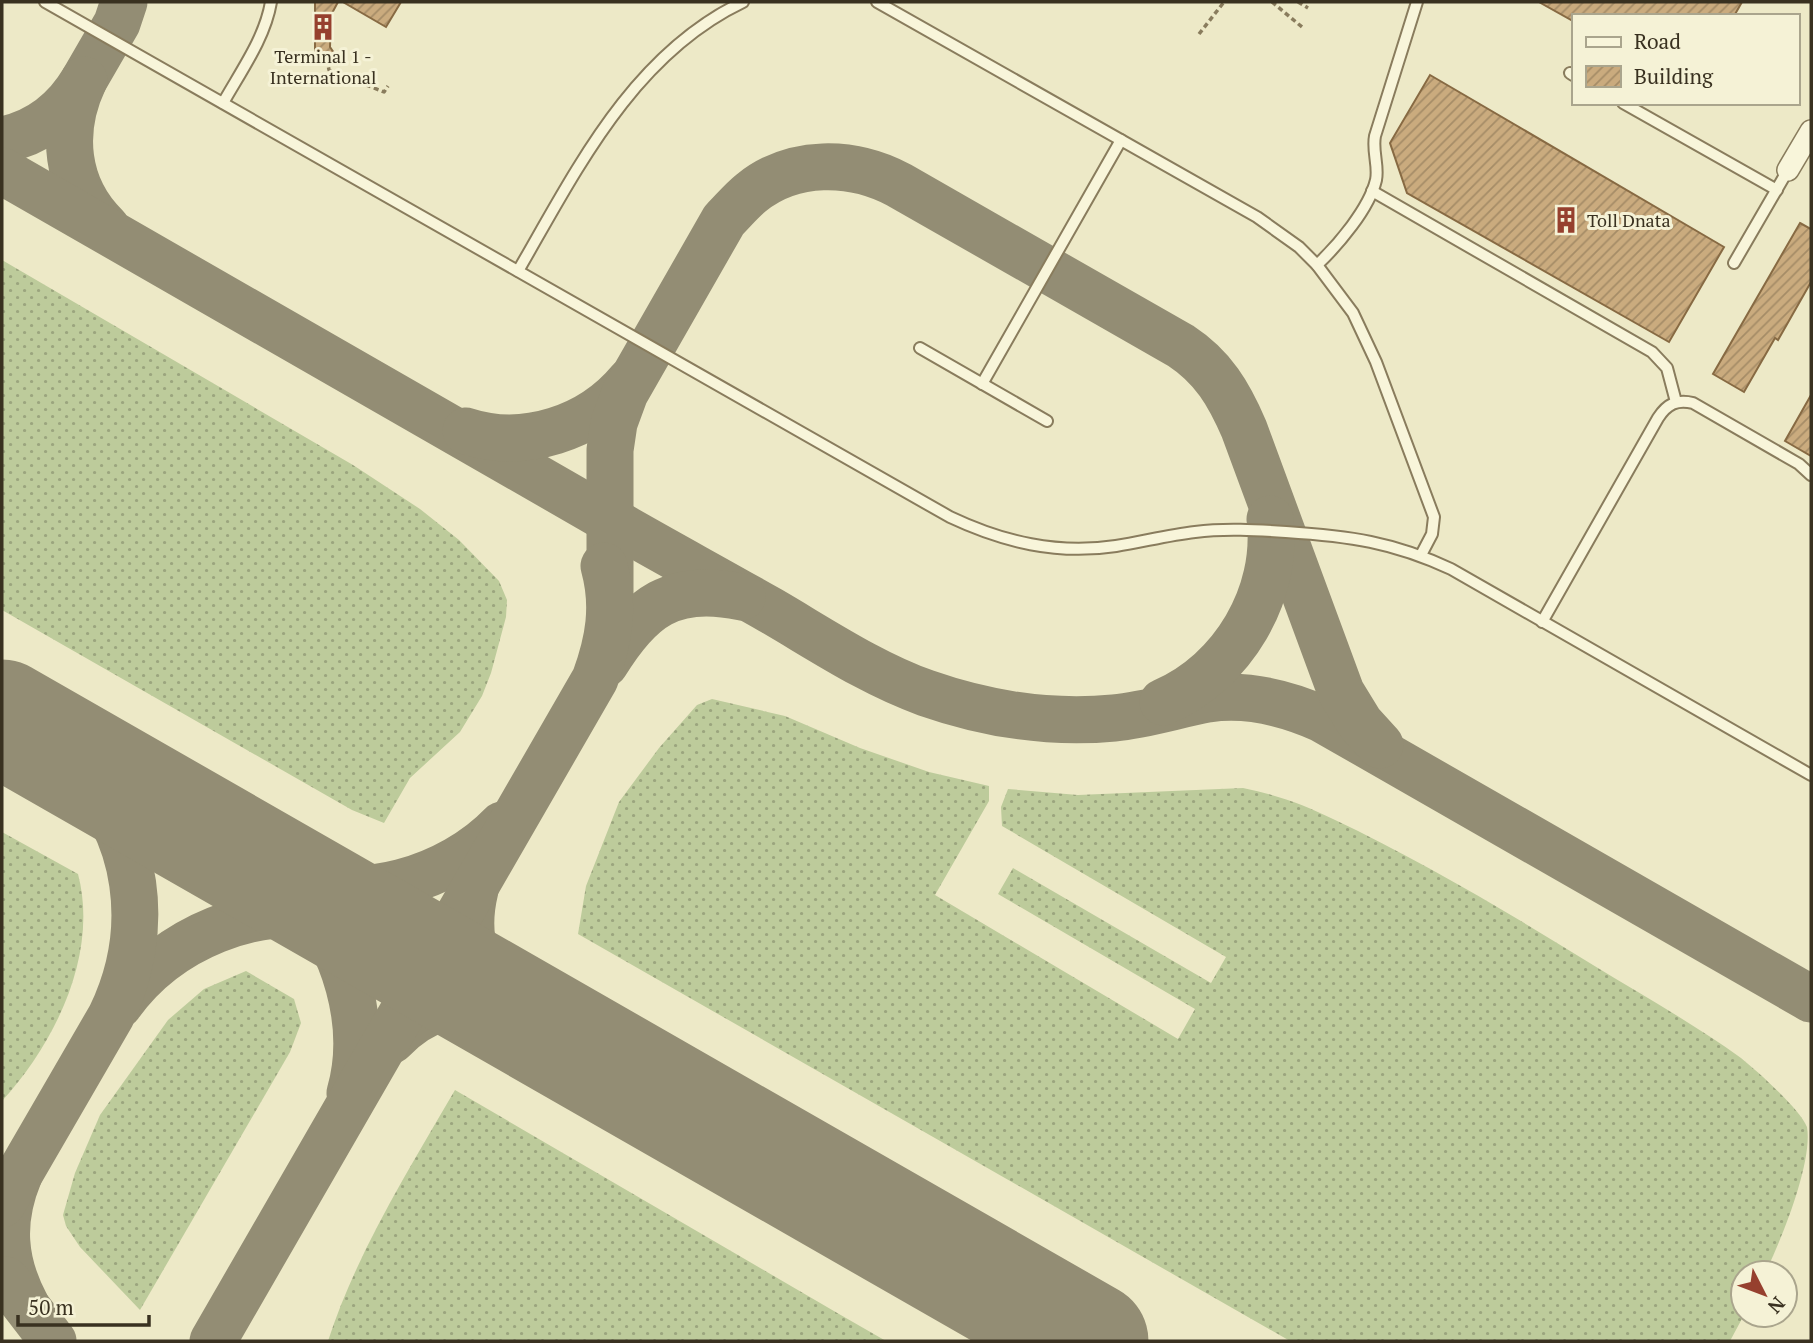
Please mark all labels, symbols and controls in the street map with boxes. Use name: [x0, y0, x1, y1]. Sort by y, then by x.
building icon: Terminal 1 - International: [308, 12, 338, 42]
legend: [1572, 14, 1799, 105]
text: Road: [1634, 27, 1681, 55]
place label: Terminal 1 - International: [270, 44, 376, 89]
text: Building: [1634, 62, 1714, 90]
building icon: Toll Dnata: [1551, 205, 1581, 235]
place label: Toll Dnata: [1587, 208, 1670, 232]
north arrow: [1729, 1259, 1799, 1329]
scale bar: [18, 1284, 149, 1328]
text: N: [1762, 1292, 1791, 1320]
text: 50 m: [28, 1293, 74, 1321]

